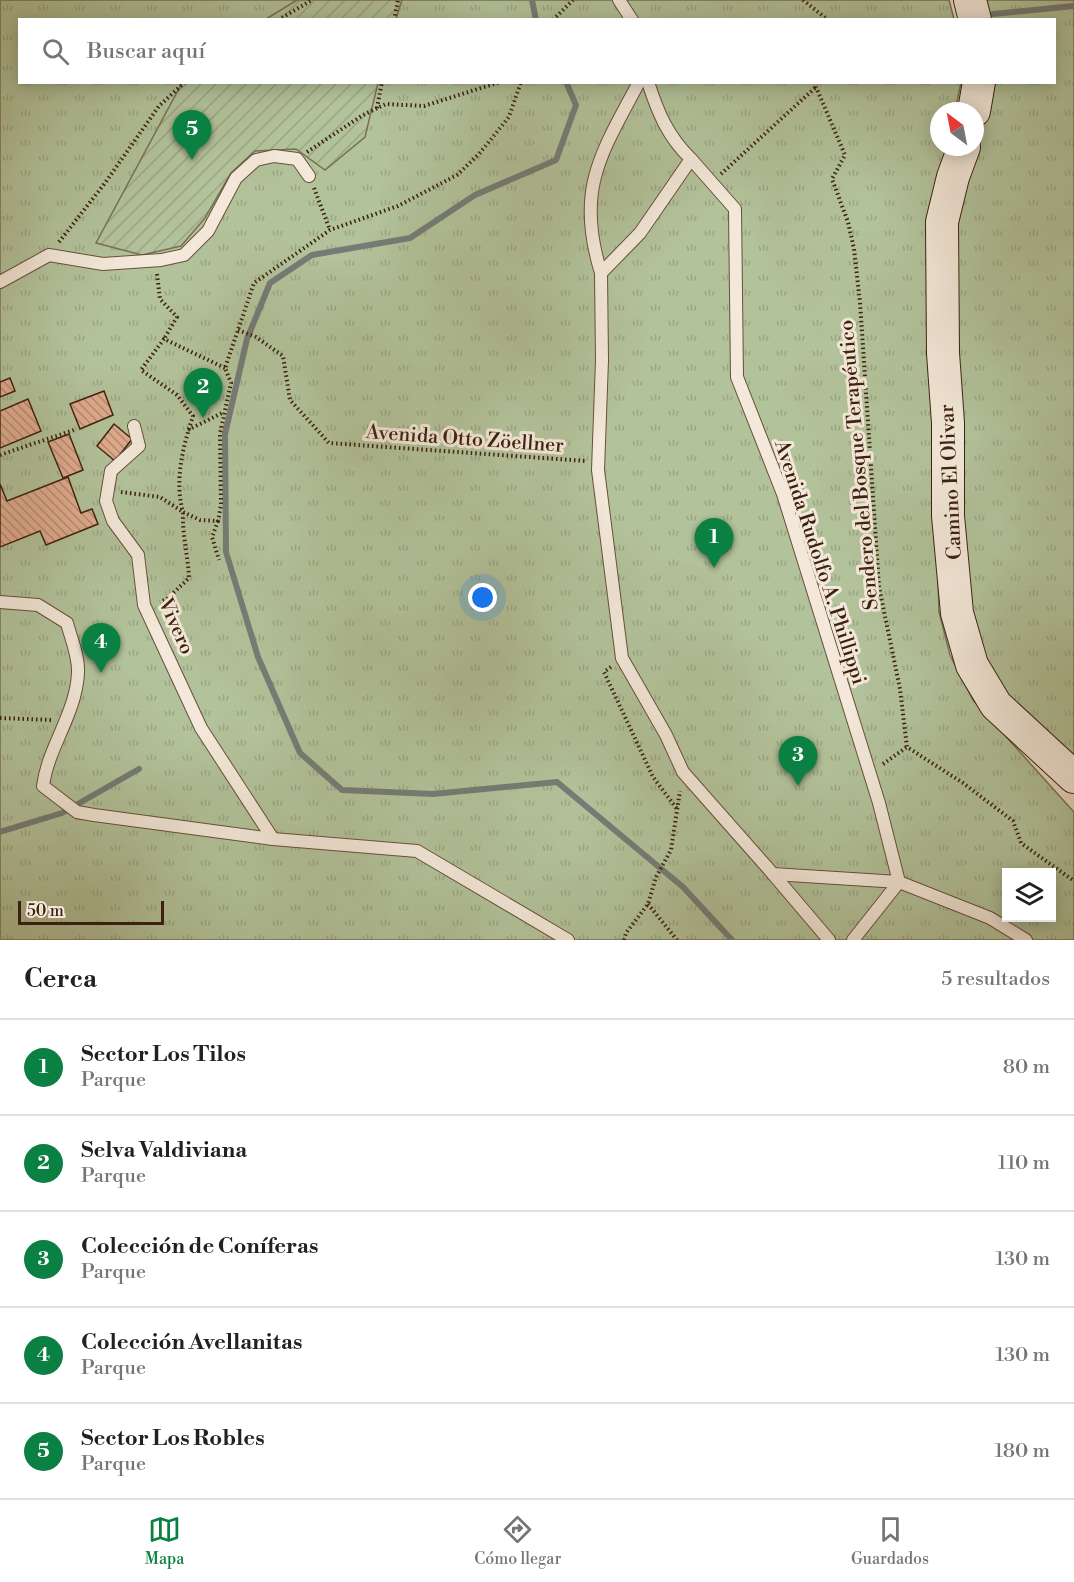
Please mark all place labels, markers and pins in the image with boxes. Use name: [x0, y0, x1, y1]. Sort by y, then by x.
pin: 5: [172, 110, 212, 160]
pin: 2: [184, 368, 222, 418]
pin: 1: [694, 518, 734, 568]
pin: 4: [82, 624, 120, 673]
pin: 3: [778, 736, 818, 786]

